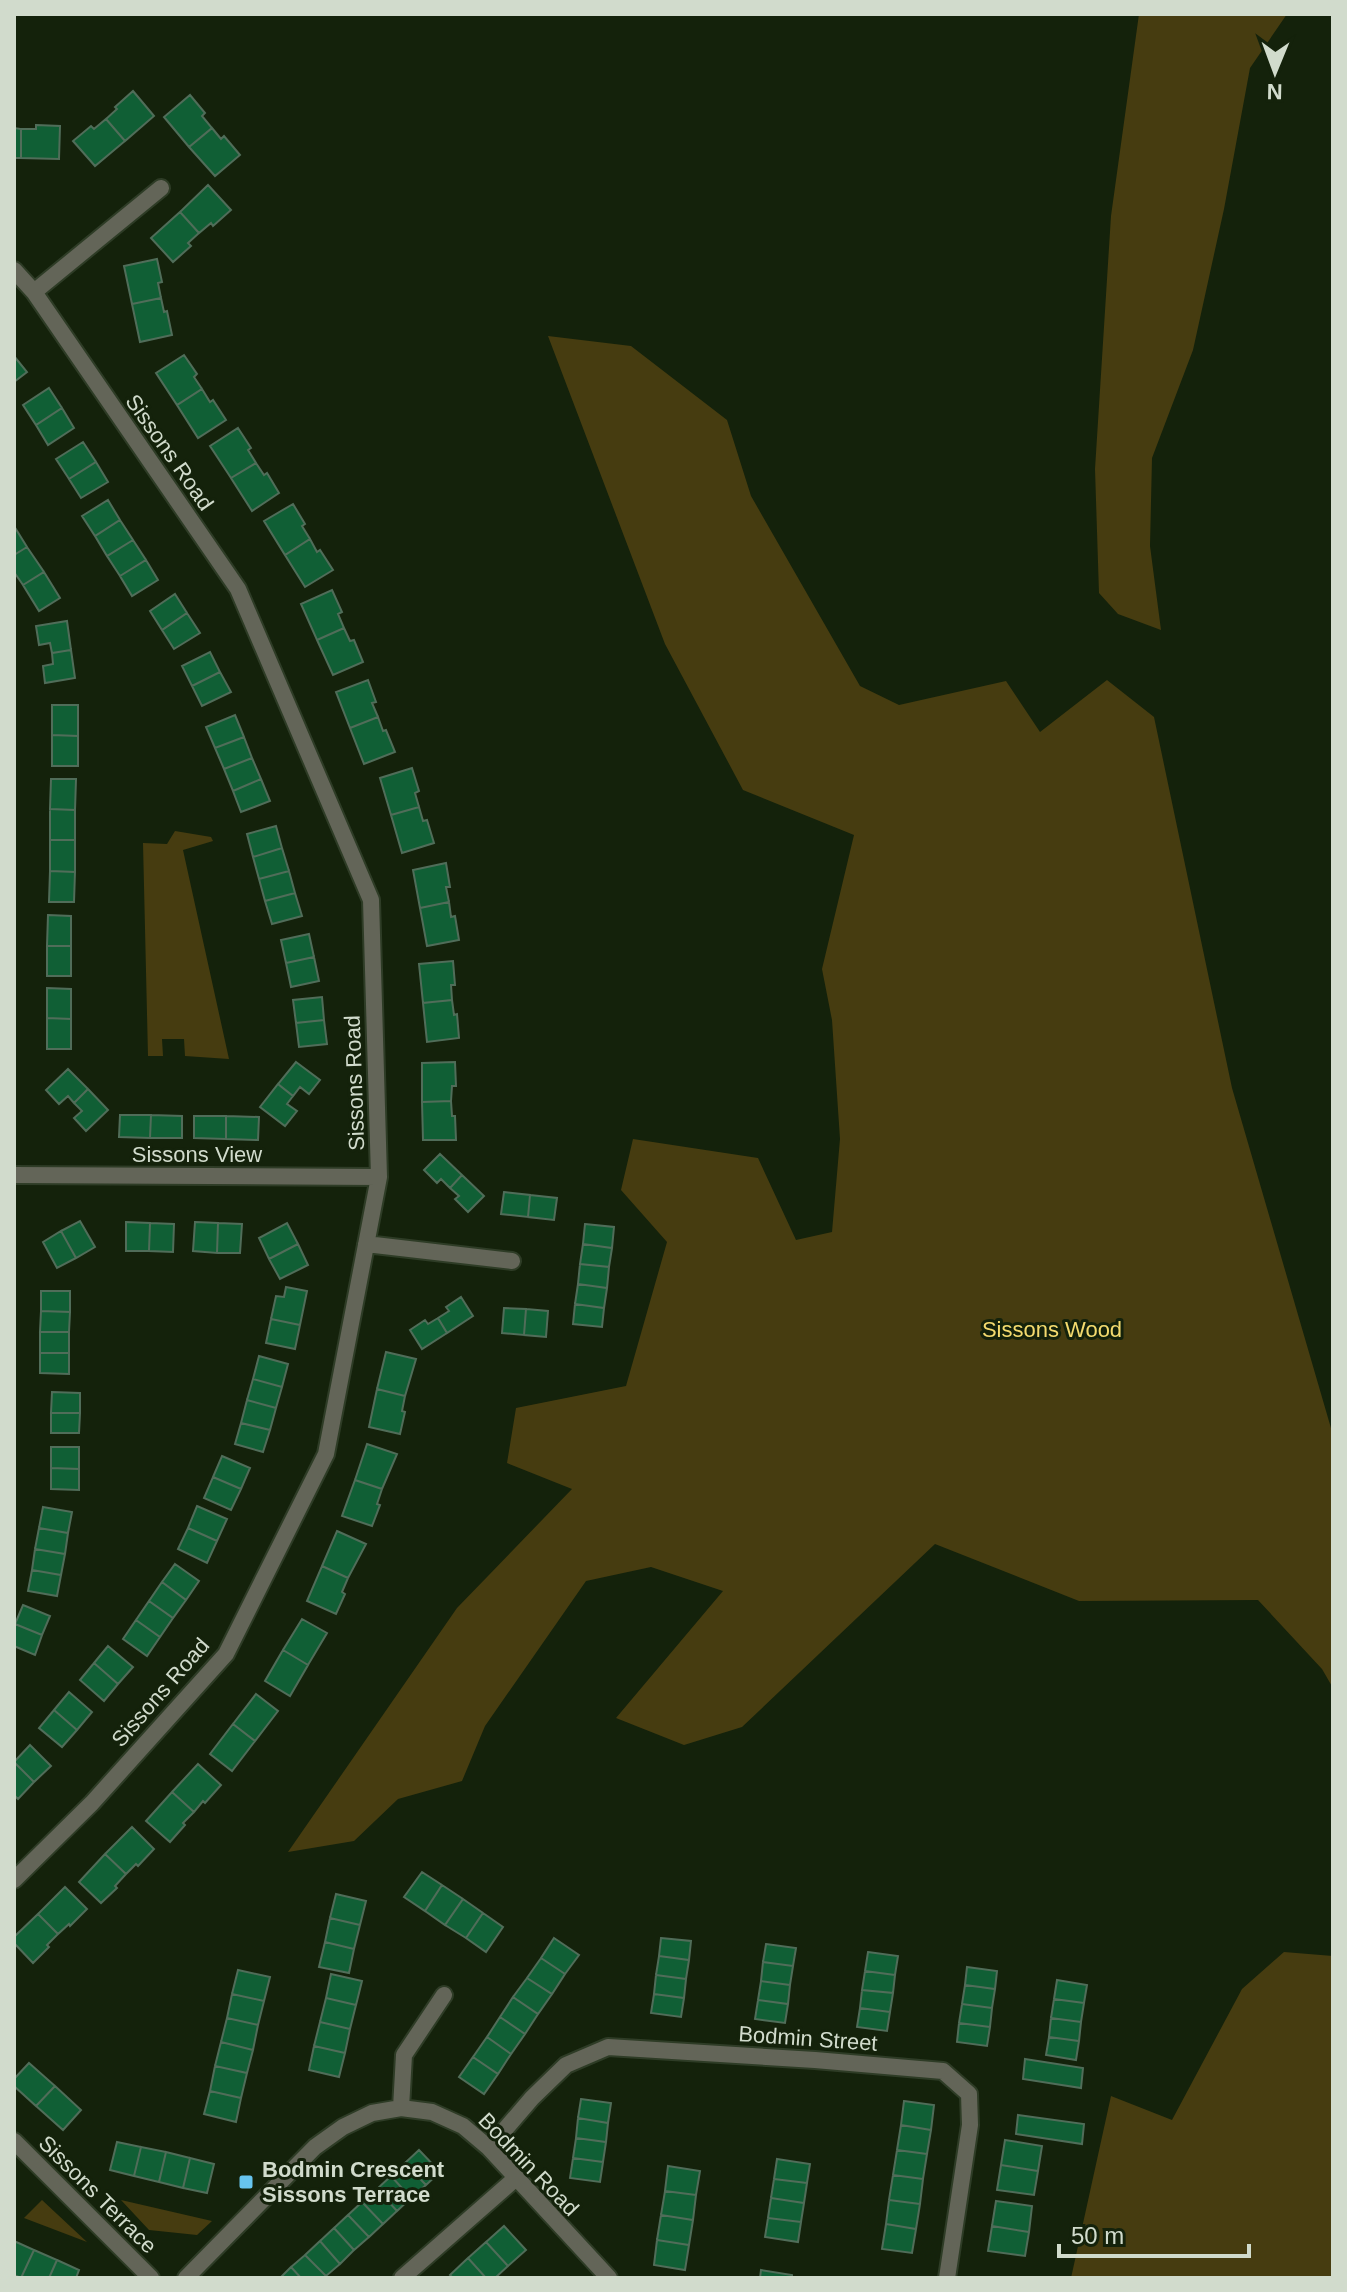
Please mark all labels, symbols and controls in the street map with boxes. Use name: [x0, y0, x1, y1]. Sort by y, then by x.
north arrow: [1235, 32, 1315, 112]
text: N: [1266, 79, 1283, 104]
street label: Sissons Road: [120, 390, 219, 515]
street label: Sissons Road: [340, 1015, 369, 1151]
street label: Sissons View: [132, 1142, 262, 1167]
park label: Sissons Wood: [982, 1317, 1122, 1342]
street label: Sissons Road: [106, 1633, 214, 1752]
street label: Bodmin Street: [738, 2021, 878, 2056]
street label: Bodmin Road: [473, 2108, 584, 2221]
street label: Sissons Terrace: [34, 2130, 162, 2258]
place label: Bodmin Crescent Sissons Terrace: [262, 2157, 445, 2207]
marker: Bodmin Crescent Sissons Terrace: [237, 2173, 255, 2191]
scale bar: [1059, 2208, 1249, 2258]
text: 50 m: [1071, 2222, 1124, 2249]

